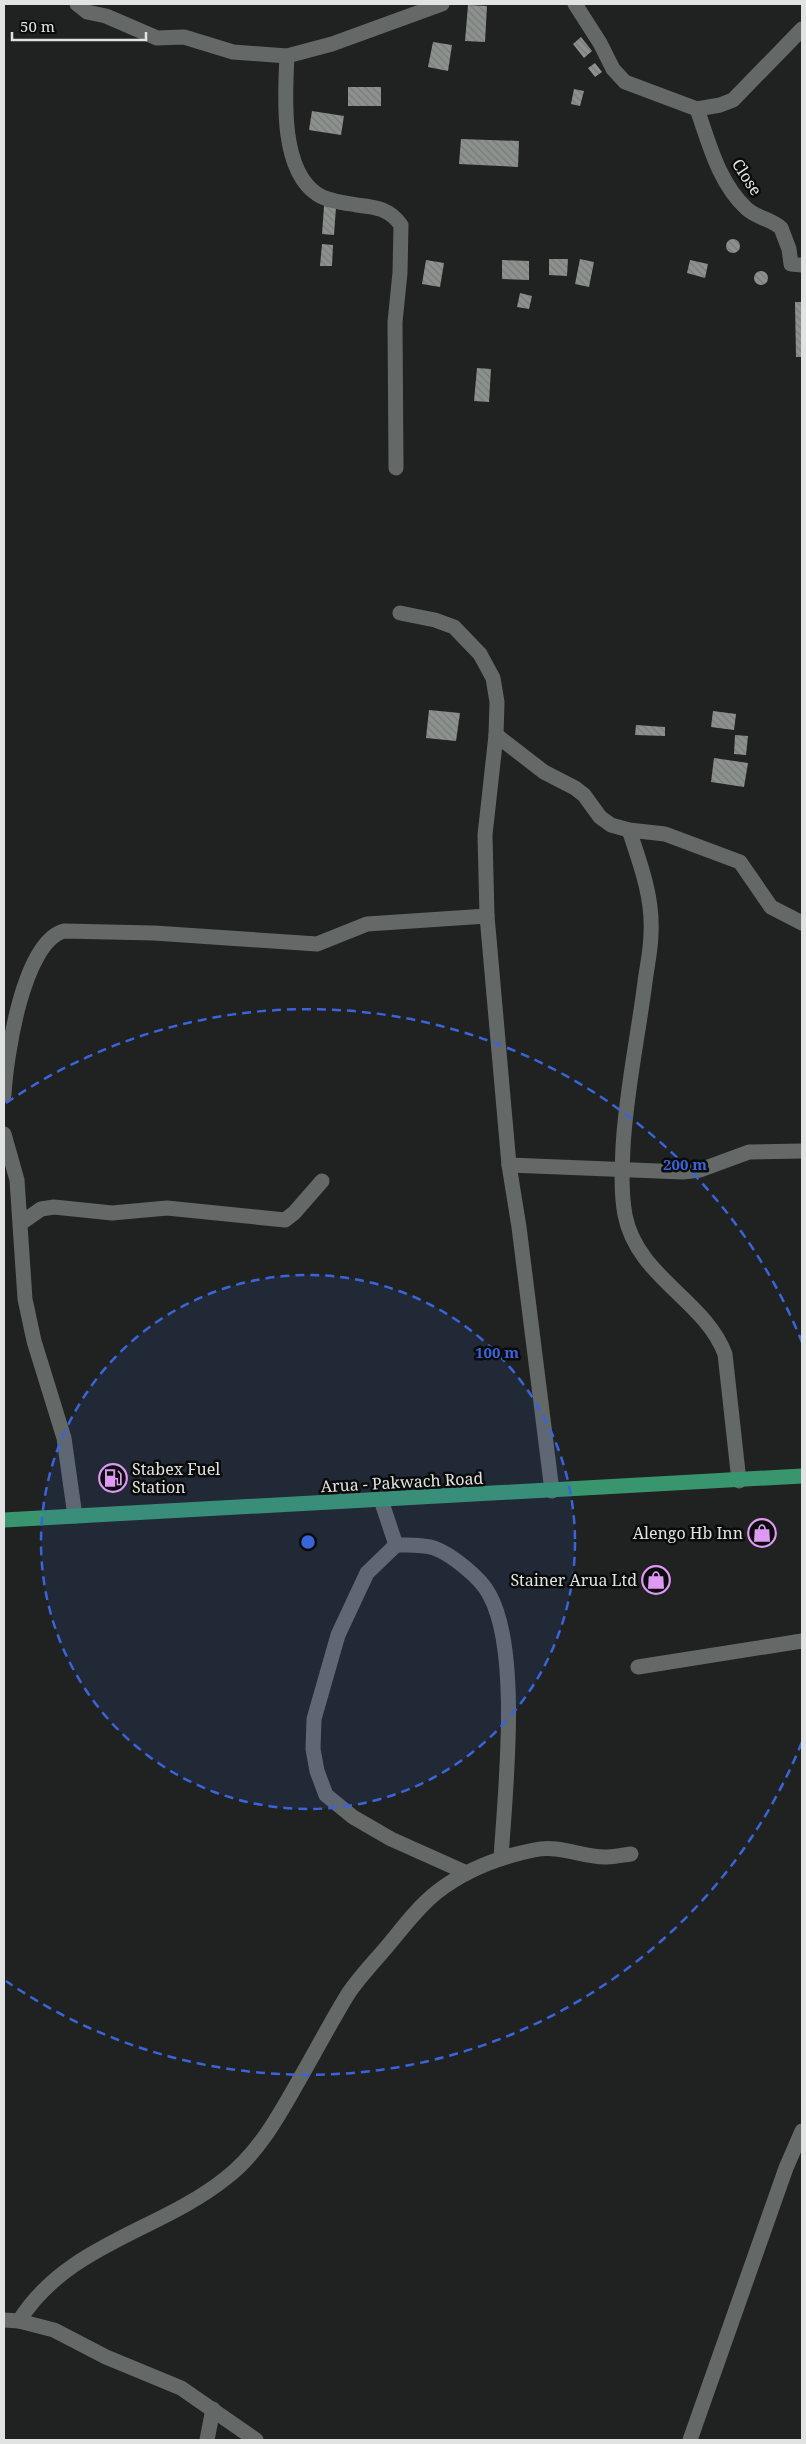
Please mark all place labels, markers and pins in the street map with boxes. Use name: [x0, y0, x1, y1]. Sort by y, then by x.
place label: Stabex Fuel Station: [132, 1458, 220, 1498]
fuel station icon: Stabex Fuel Station: [98, 1463, 128, 1493]
shop icon: Alengo Hb Inn: [747, 1518, 777, 1548]
place label: Alengo Hb Inn: [633, 1522, 743, 1544]
centre of rings: [299, 1533, 317, 1551]
shop icon: Stainer Arua Ltd: [641, 1565, 671, 1595]
place label: Stainer Arua Ltd: [510, 1569, 637, 1591]

